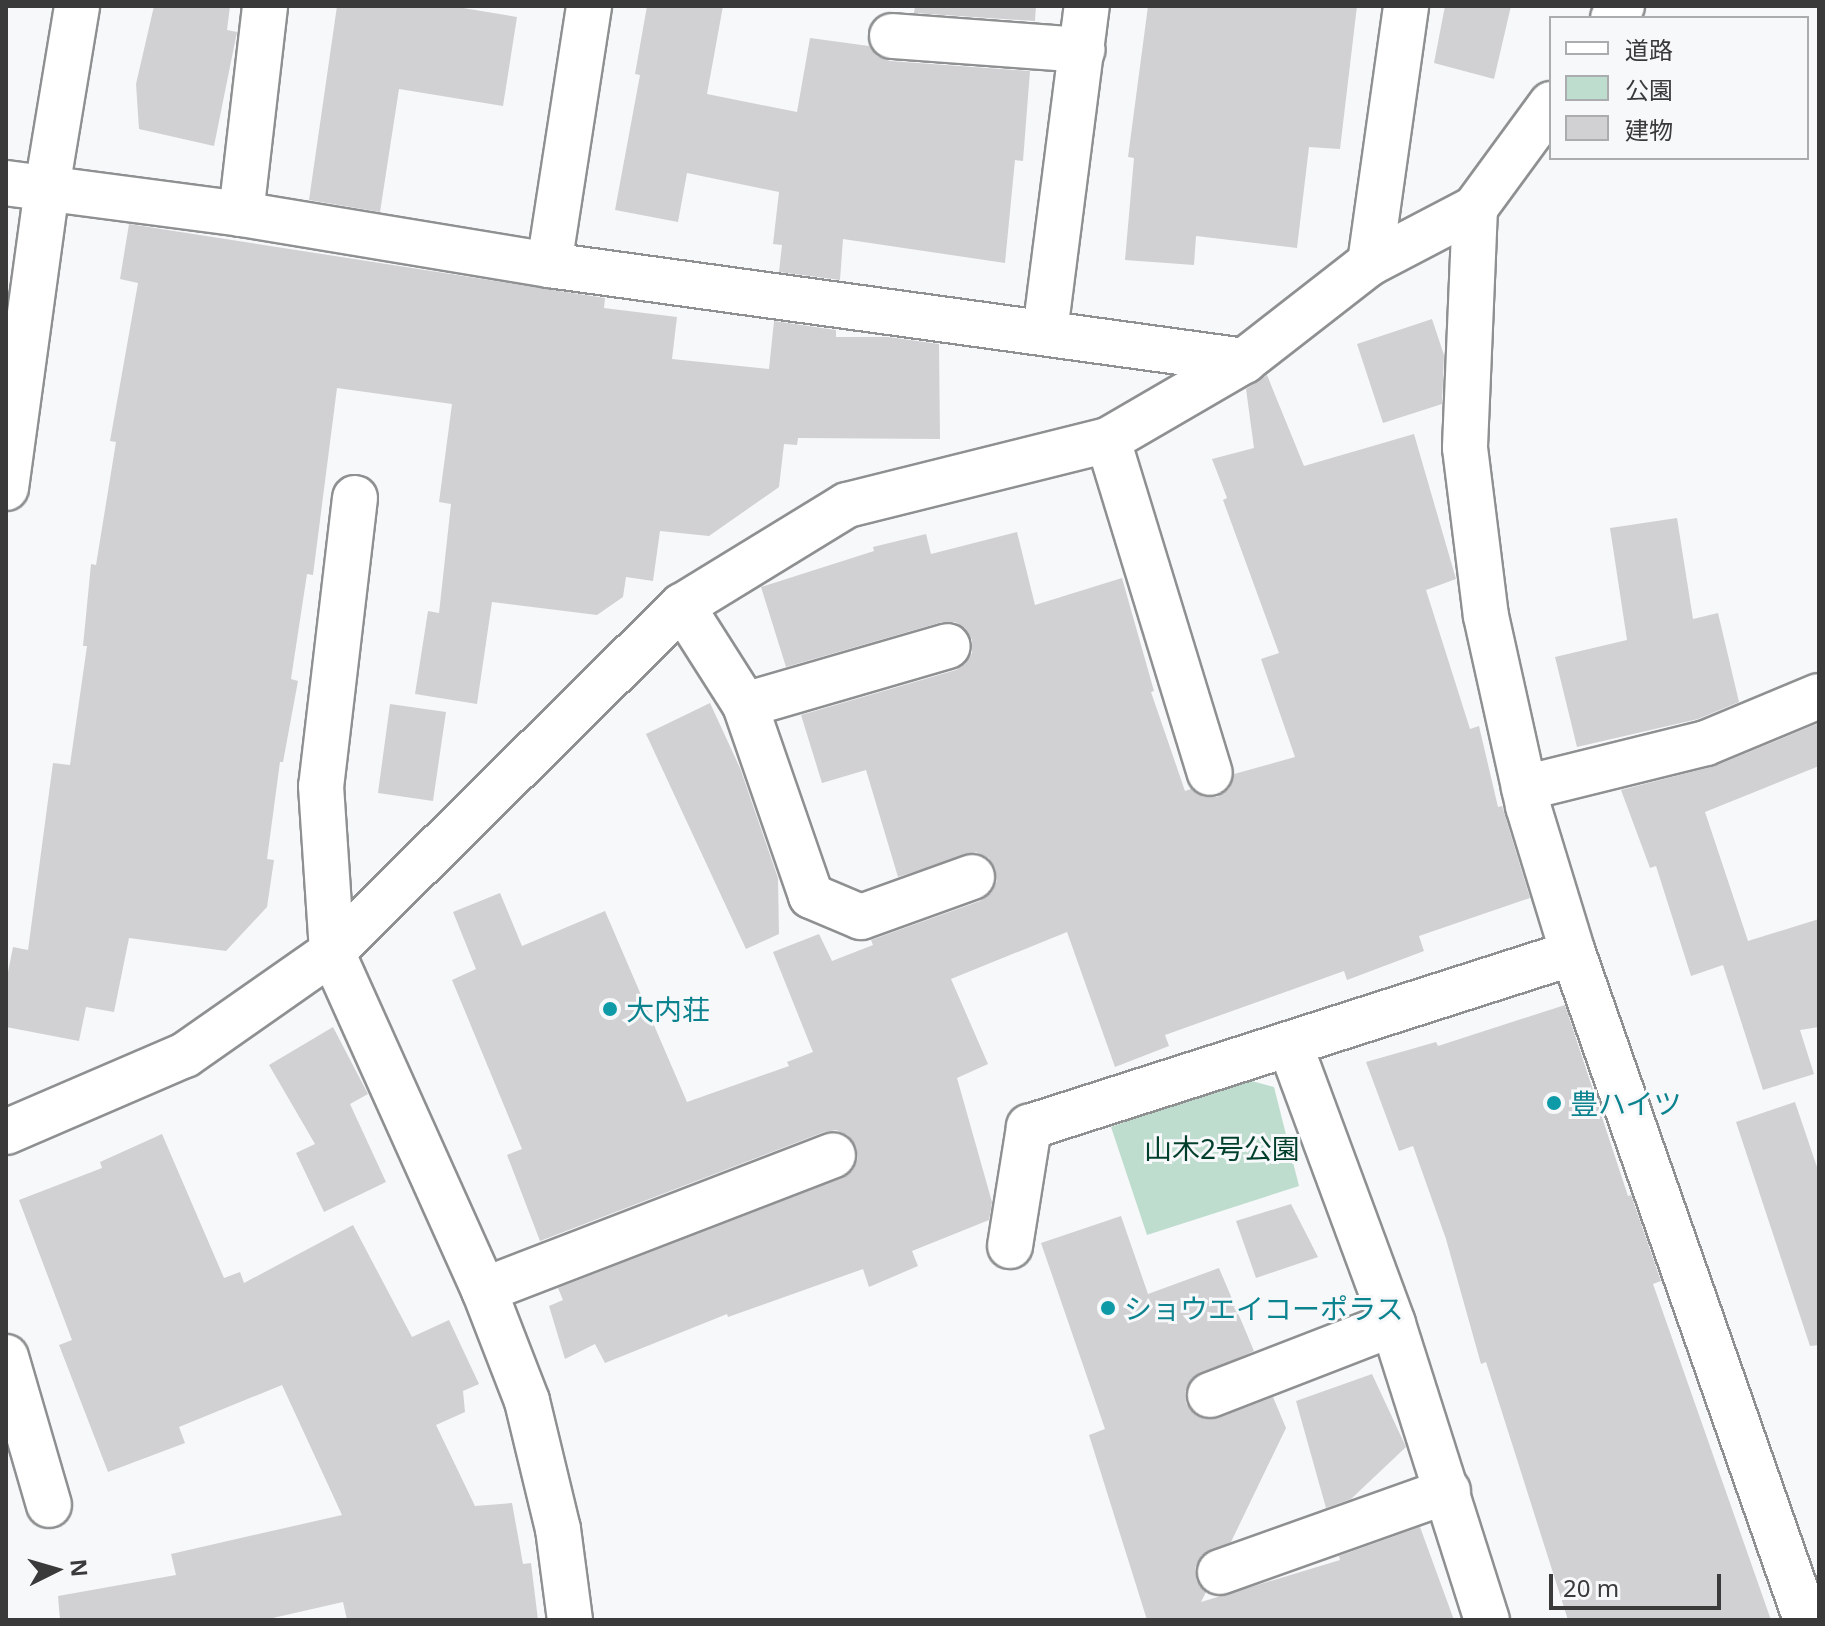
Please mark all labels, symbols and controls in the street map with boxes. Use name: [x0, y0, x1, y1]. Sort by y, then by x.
legend: [1549, 16, 1809, 160]
text: 道路: [1625, 33, 1673, 66]
text: 公園: [1625, 73, 1673, 106]
text: 建物: [1625, 113, 1673, 146]
place label: 大内荘: [626, 992, 710, 1026]
marker: 大内荘: [601, 1000, 619, 1018]
place label: 豊ハイツ: [1570, 1086, 1682, 1120]
marker: 豊ハイツ: [1545, 1094, 1563, 1112]
park label: 山木2号公園: [1144, 1131, 1300, 1165]
place label: ショウエイコーポラス: [1124, 1291, 1404, 1325]
marker: ショウエイコーポラス: [1099, 1299, 1117, 1317]
north arrow: [16, 1530, 96, 1610]
text: N: [64, 1558, 96, 1578]
scale bar: [1553, 1558, 1725, 1608]
text: 20 m: [1563, 1571, 1619, 1604]

